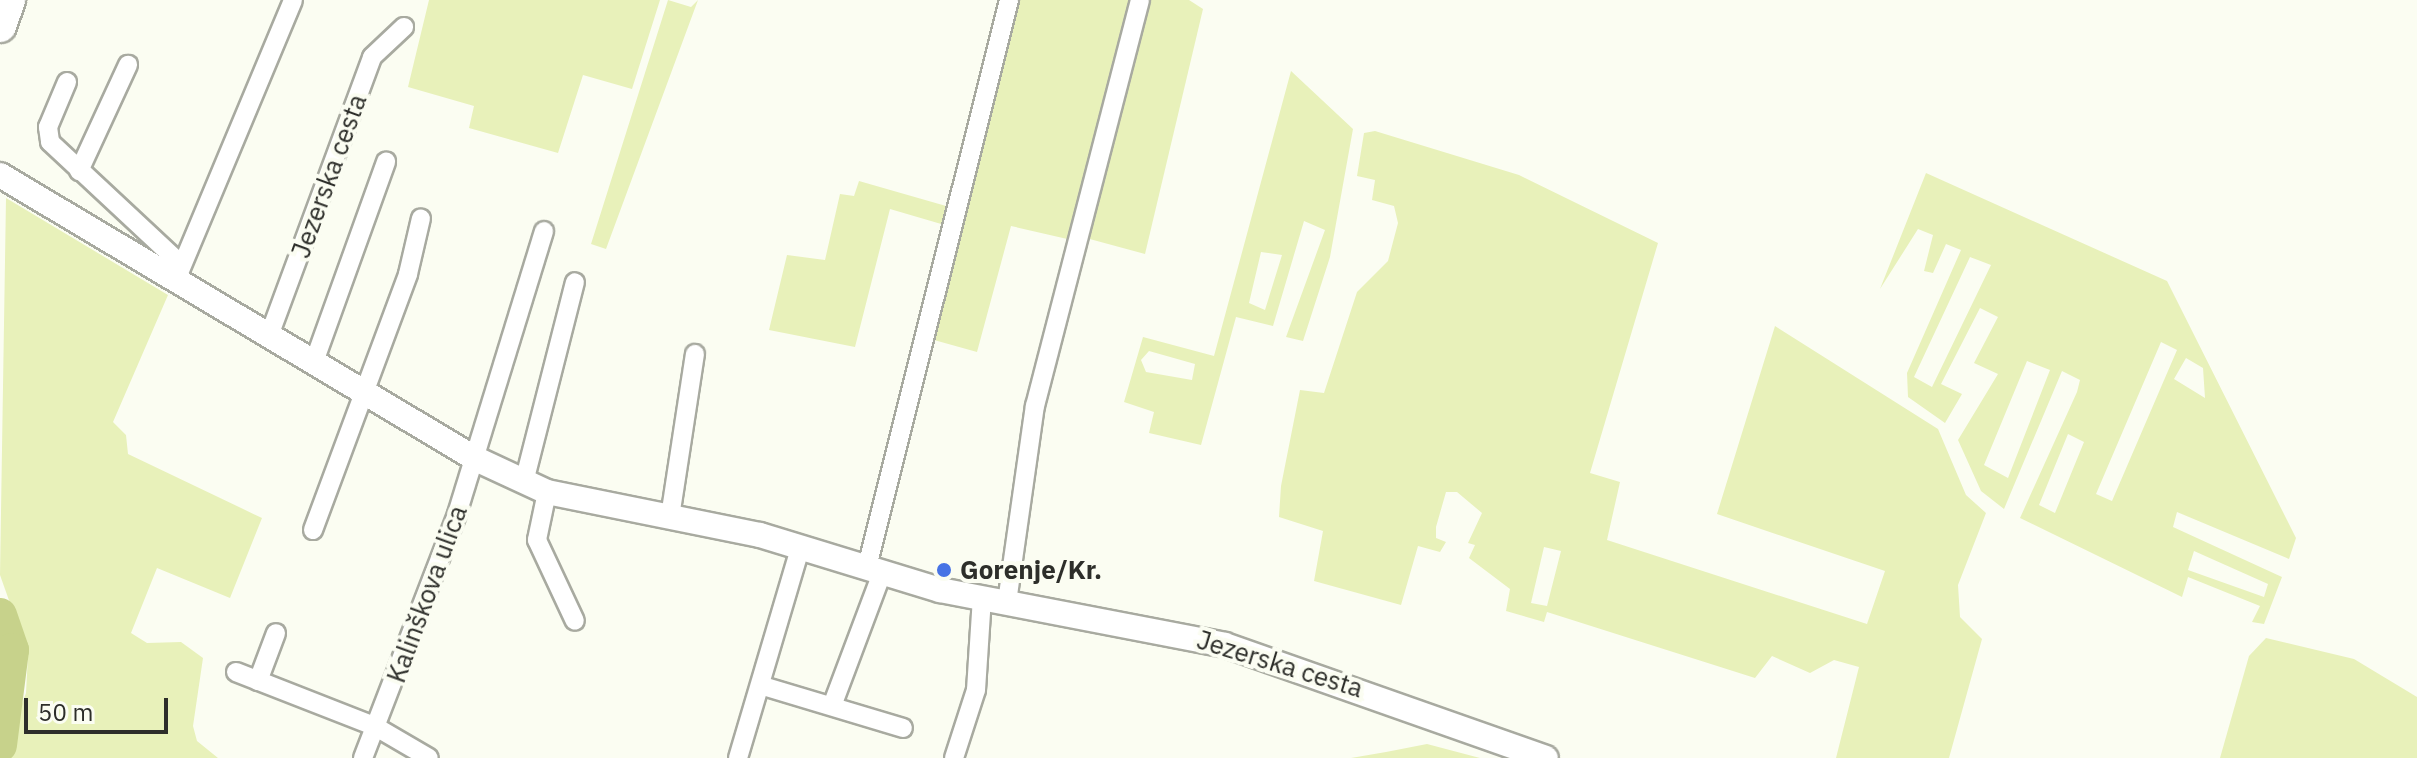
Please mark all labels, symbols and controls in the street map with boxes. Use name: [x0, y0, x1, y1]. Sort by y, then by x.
street label: Jezerska cesta: [285, 90, 373, 262]
street label: Kalinškova ulica: [380, 501, 474, 687]
place label: Gorenje/Kr.: [960, 554, 1102, 586]
marker: Gorenje/Kr.: [935, 561, 953, 579]
street label: Jezerska cesta: [1193, 624, 1367, 704]
scale bar: [28, 682, 172, 732]
text: 50 m: [38, 696, 93, 728]

